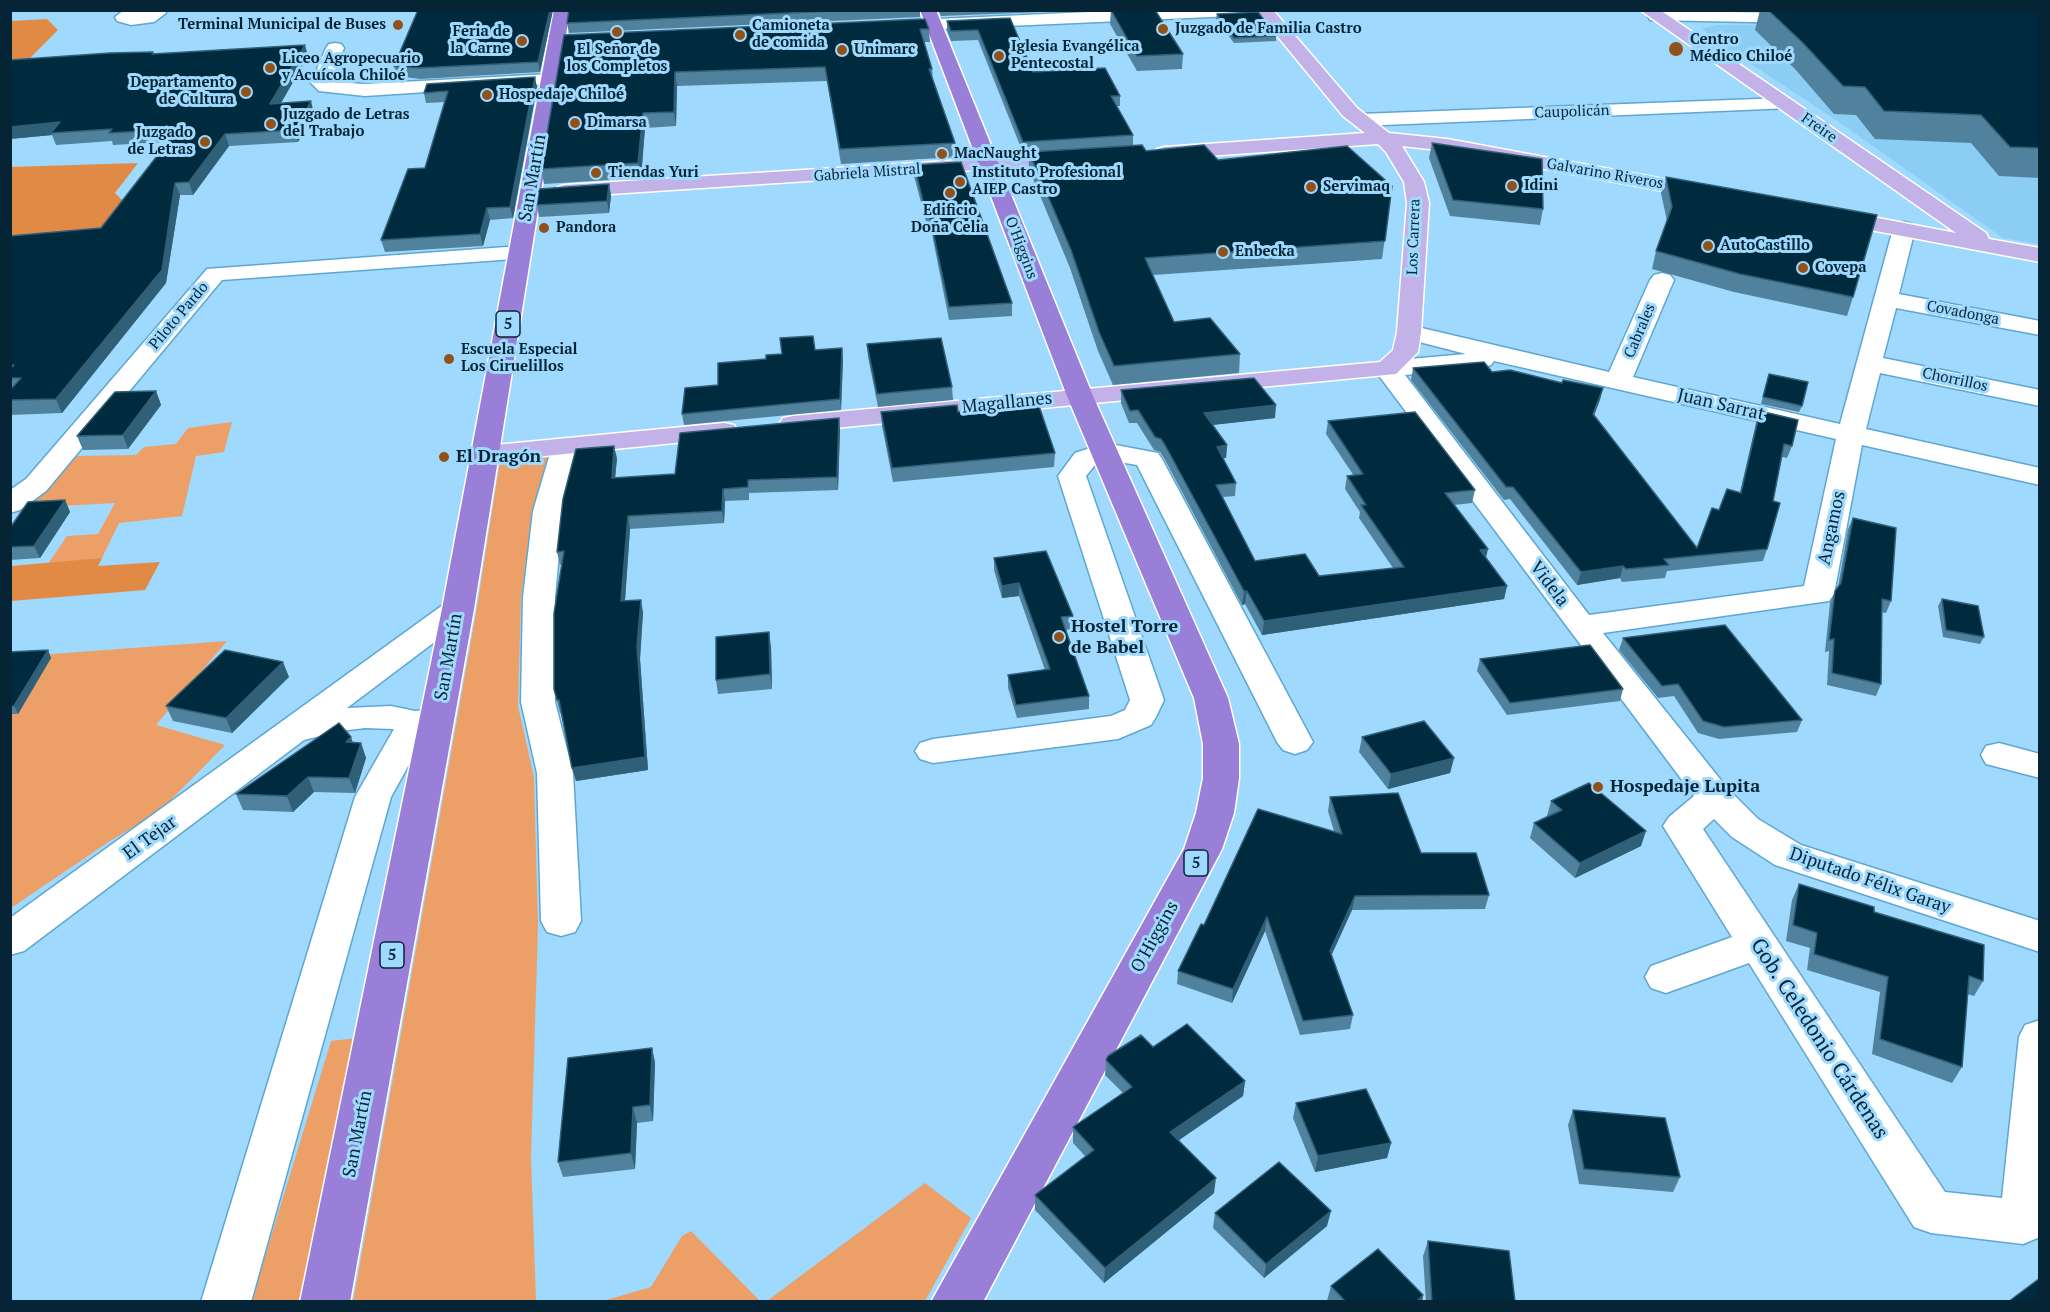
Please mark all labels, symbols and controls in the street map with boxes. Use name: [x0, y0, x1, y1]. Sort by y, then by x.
place label: Terminal Municipal de Buses: [178, 16, 386, 34]
place label: Camioneta de comida: [752, 17, 830, 52]
marker: Terminal Municipal de Buses: [391, 18, 405, 32]
place label: Juzgado de Familia Castro: [1175, 20, 1362, 38]
marker: Juzgado de Familia Castro: [1156, 22, 1170, 36]
place label: Feria de la Carne: [450, 23, 510, 58]
marker: El Señor de los Completos: [610, 25, 624, 39]
marker: Camioneta de comida: [733, 28, 747, 42]
place label: Centro Médico Chiloé: [1690, 31, 1792, 66]
marker: Feria de la Carne: [515, 34, 529, 48]
place label: Iglesia Evangélica Pentecostal: [1011, 38, 1139, 73]
marker: Centro Médico Chiloé: [1667, 40, 1685, 58]
place label: El Señor de los Completos: [567, 41, 667, 76]
place label: Unimarc: [854, 41, 915, 59]
marker: Unimarc: [835, 43, 849, 57]
marker: Iglesia Evangélica Pentecostal: [992, 49, 1006, 63]
place label: Liceo Agropecuario y Acuícola Chiloé: [282, 50, 420, 85]
marker: Liceo Agropecuario y Acuícola Chiloé: [263, 61, 277, 75]
place label: Departamento de Cultura: [130, 74, 234, 109]
marker: Departamento de Cultura: [239, 85, 253, 99]
place label: Hospedaje Chiloé: [499, 86, 624, 104]
marker: Hospedaje Chiloé: [480, 88, 494, 102]
street label: Caupolicán: [1534, 102, 1610, 122]
place label: Juzgado de Letras del Trabajo: [283, 106, 410, 141]
street label: Freire: [1798, 109, 1840, 147]
place label: Dimarsa: [587, 114, 647, 132]
marker: Dimarsa: [568, 116, 582, 130]
marker: Juzgado de Letras del Trabajo: [264, 117, 278, 131]
place label: Juzgado de Letras: [128, 124, 193, 159]
street label: San Martín: [515, 133, 551, 223]
marker: Juzgado de Letras: [198, 135, 212, 149]
place label: MacNaught: [954, 145, 1037, 163]
marker: MacNaught: [935, 147, 949, 161]
street label: Galvarino Riveros: [1545, 155, 1665, 193]
street label: Gabriela Mistral: [813, 160, 921, 186]
place label: Tiendas Yuri: [608, 164, 699, 182]
place label: Instituto Profesional AIEP Castro: [972, 164, 1121, 199]
marker: Tiendas Yuri: [589, 166, 603, 180]
marker: Instituto Profesional AIEP Castro: [953, 175, 967, 189]
place label: Idini: [1524, 177, 1558, 195]
place label: Servimaq: [1323, 178, 1390, 196]
marker: Idini: [1505, 179, 1519, 193]
marker: Servimaq: [1304, 180, 1318, 194]
marker: Edificio Doña Celia: [943, 186, 957, 200]
street label: Los Carrera: [1404, 199, 1424, 275]
place label: Edificio Doña Celia: [911, 202, 989, 237]
street label: O'Higgins: [1001, 214, 1041, 282]
place label: Pandora: [556, 219, 616, 237]
marker: Pandora: [537, 221, 551, 235]
place label: AutoCastillo: [1720, 237, 1810, 255]
marker: AutoCastillo: [1701, 239, 1715, 253]
place label: Enbecka: [1235, 243, 1295, 261]
marker: Enbecka: [1216, 245, 1230, 259]
place label: Covepa: [1815, 259, 1867, 277]
marker: Covepa: [1796, 261, 1810, 275]
street label: Piloto Pardo: [146, 279, 212, 353]
street label: Covadonga: [1925, 297, 2001, 329]
street label: Cabrales: [1621, 301, 1659, 361]
road number: 5: [496, 311, 520, 337]
place label: Escuela Especial Los Ciruelillos: [461, 341, 577, 376]
marker: Escuela Especial Los Ciruelillos: [442, 352, 456, 366]
street label: Chorrillos: [1921, 364, 1989, 396]
street label: Juan Sarrat: [1675, 384, 1767, 426]
street label: Magallanes: [961, 388, 1053, 418]
place label: El Dragón: [456, 446, 541, 468]
marker: El Dragón: [437, 450, 451, 464]
street label: Angamos: [1814, 489, 1850, 567]
street label: Videla: [1525, 557, 1573, 611]
street label: San Martín: [431, 612, 467, 702]
place label: Hostel Torre de Babel: [1071, 616, 1178, 658]
marker: Hostel Torre de Babel: [1052, 630, 1066, 644]
place label: Hospedaje Lupita: [1610, 776, 1760, 798]
marker: Hospedaje Lupita: [1591, 780, 1605, 794]
street label: El Tejar: [119, 811, 181, 865]
street label: Diputado Félix Garay: [1787, 843, 1953, 919]
road number: 5: [1184, 850, 1208, 876]
street label: O'Higgins: [1127, 898, 1183, 976]
street label: Gob. Celedonio Cárdenas: [1745, 934, 1893, 1144]
road number: 5: [380, 942, 404, 968]
street label: San Martín: [339, 1089, 377, 1179]

